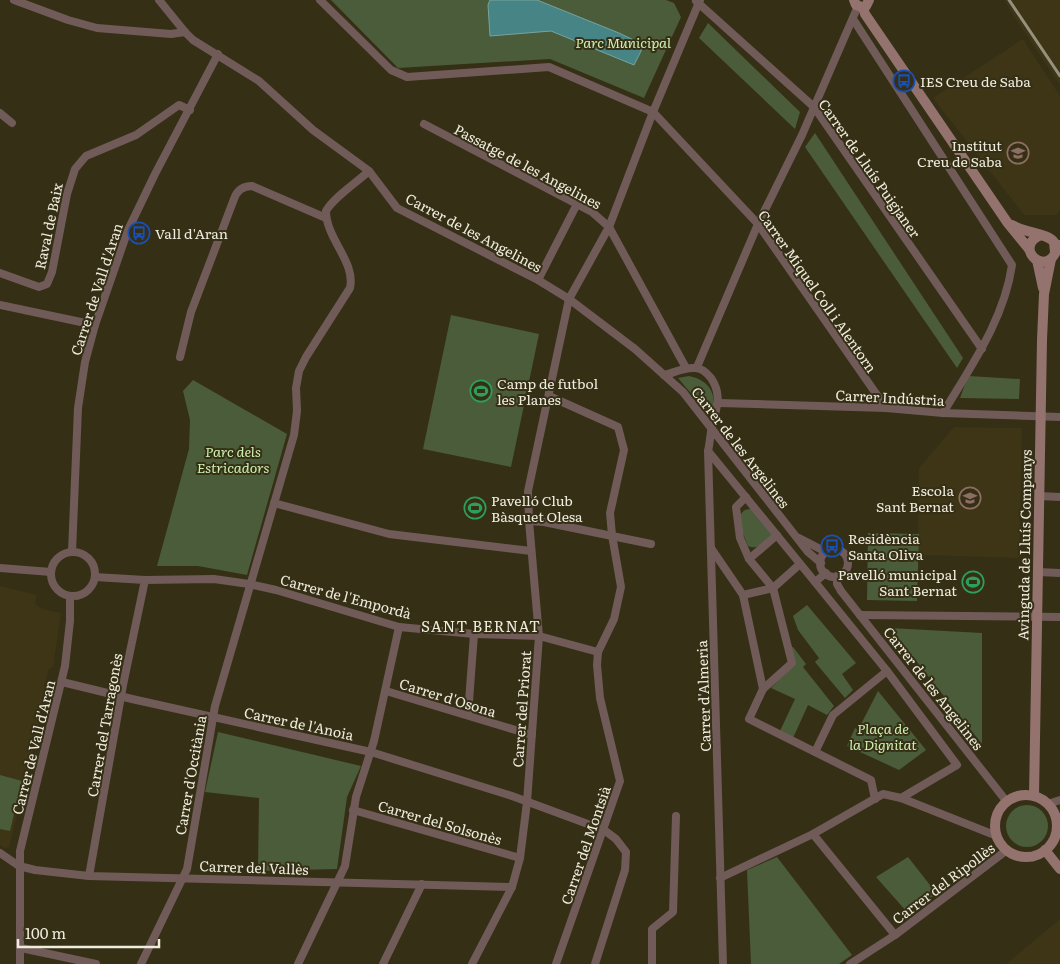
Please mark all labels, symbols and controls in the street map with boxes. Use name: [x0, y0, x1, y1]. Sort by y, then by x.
park label: Parc Municipal: [575, 32, 671, 52]
bus stop icon: IES Creu de Saba: [892, 69, 916, 93]
place label: IES Creu de Saba: [920, 71, 1031, 91]
street label: Carrer de Lluís Puigjaner: [814, 95, 926, 242]
street label: Passatge de les Angelines: [451, 119, 605, 213]
place label: Institut Creu de Saba: [917, 135, 1002, 171]
school or university icon: Institut Creu de Saba: [1006, 141, 1030, 165]
street label: Raval de Baix: [29, 181, 67, 271]
street label: Carrer de les Angelines: [402, 188, 546, 276]
street label: Carrer Miquel Coll i Alentorn: [754, 206, 882, 376]
street label: Carrer de Vall d'Aran: [65, 220, 127, 358]
bus stop icon: Vall d'Aran: [127, 221, 151, 245]
place label: Vall d'Aran: [155, 223, 228, 243]
place label: Camp de futbol les Planes: [497, 373, 598, 409]
sports icon: Camp de futbol les Planes: [469, 379, 493, 403]
street label: Carrer de les Argelines: [687, 382, 795, 512]
street label: Carrer Indústria: [835, 384, 946, 410]
park label: Parc dels Estricadors: [197, 441, 269, 477]
street label: Avinguda de Lluís Companys: [1012, 449, 1036, 641]
place label: Escola Sant Bernat: [876, 480, 954, 516]
school or university icon: Escola Sant Bernat: [958, 486, 982, 510]
place label: Pavelló Club Bàsquet Olesa: [491, 490, 583, 526]
sports icon: Pavelló Club Bàsquet Olesa: [463, 496, 487, 520]
place label: Residència Santa Oliva: [848, 528, 924, 564]
bus stop icon: Residència Santa Oliva: [820, 534, 844, 558]
place label: Pavelló municipal Sant Bernat: [838, 564, 957, 600]
street label: Carrer de l'Empordà: [278, 569, 414, 623]
sports icon: Pavelló municipal Sant Bernat: [961, 570, 985, 594]
district label: SANT BERNAT: [421, 614, 541, 637]
street label: Carrer de les Angelines: [879, 622, 989, 754]
street label: Carrer d'Almeria: [691, 639, 715, 752]
street label: Carrer del Priorat: [507, 650, 535, 768]
street label: Carrer del Tarragonès: [82, 652, 126, 798]
street label: Carrer d'Osona: [397, 673, 499, 721]
street label: Carrer de Vall d'Aran: [7, 678, 59, 816]
street label: Carrer de l'Anoia: [242, 702, 356, 744]
street label: Carrer d'Occitània: [170, 713, 210, 837]
park label: Plaça de la Dignitat: [849, 718, 917, 754]
street label: Carrer del Montsià: [555, 783, 615, 907]
street label: Carrer del Solsonès: [376, 795, 504, 849]
street label: Carrer del Ripollès: [888, 838, 998, 928]
street label: Carrer del Vallès: [199, 855, 309, 879]
scale bar: [18, 916, 159, 948]
text: 100 m: [25, 921, 66, 944]

